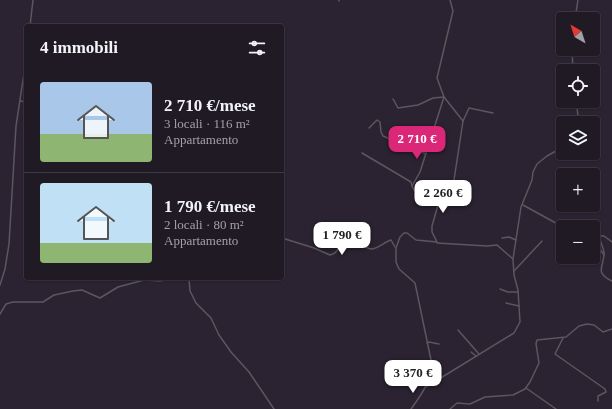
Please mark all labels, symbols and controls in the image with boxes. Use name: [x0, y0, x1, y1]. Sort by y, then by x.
north arrow: [556, 12, 600, 56]
map controls: [556, 12, 600, 264]
icon: filters: [246, 37, 268, 59]
text: 4 immobili: [40, 38, 118, 57]
button: locate: [556, 64, 600, 108]
text: 2 710 €/mese: [164, 96, 256, 115]
icon: home: [72, 98, 120, 146]
text: 3 locali · 116 m²: [164, 116, 250, 131]
button: layers: [556, 116, 600, 160]
pin: 2 710 €: [380, 126, 454, 160]
text: 2 710 €: [398, 131, 437, 146]
text: Appartamento: [164, 132, 238, 147]
button: +: [556, 168, 600, 212]
pin: 2 260 €: [406, 180, 480, 214]
text: 2 260 €: [424, 185, 463, 200]
text: 1 790 €/mese: [164, 197, 256, 216]
icon: home: [72, 199, 120, 247]
text: 2 locali · 80 m²: [164, 217, 244, 232]
button: −: [556, 220, 600, 264]
pin: 1 790 €: [305, 222, 379, 256]
text: 1 790 €: [323, 227, 362, 242]
text: Appartamento: [164, 233, 238, 248]
pin: 3 370 €: [376, 360, 450, 394]
text: 3 370 €: [394, 365, 433, 380]

